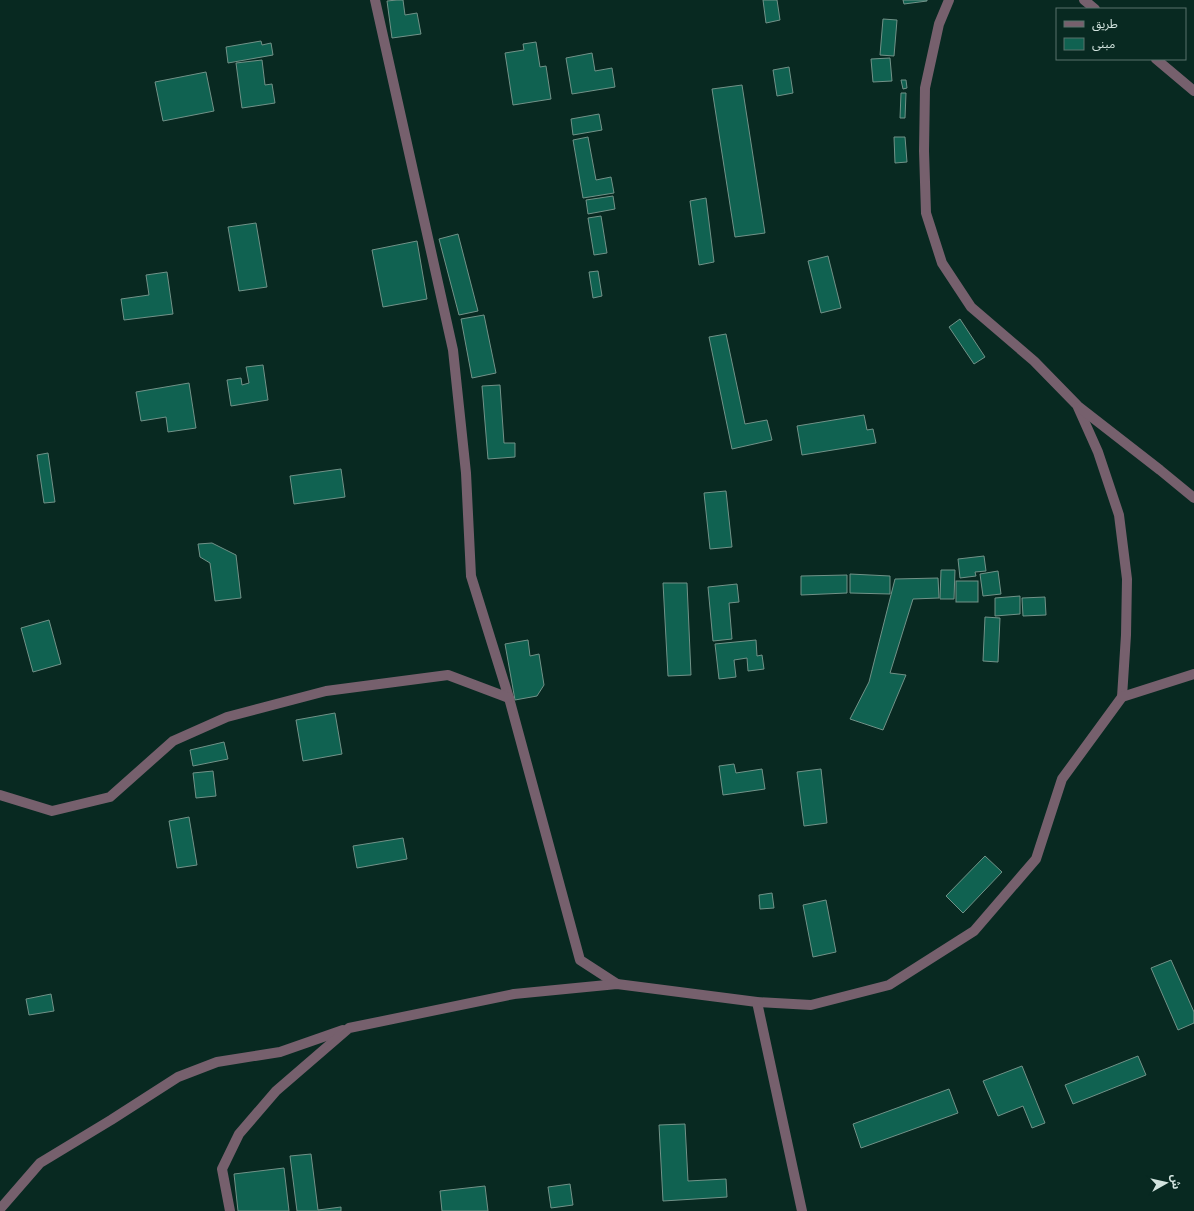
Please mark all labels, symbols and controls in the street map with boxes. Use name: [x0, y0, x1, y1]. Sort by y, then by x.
legend: [1056, 8, 1186, 60]
text: طريق: [1092, 16, 1118, 32]
text: مبنى: [1092, 36, 1115, 51]
north arrow: [1146, 1163, 1186, 1203]
text: ش: [1168, 1173, 1184, 1190]

